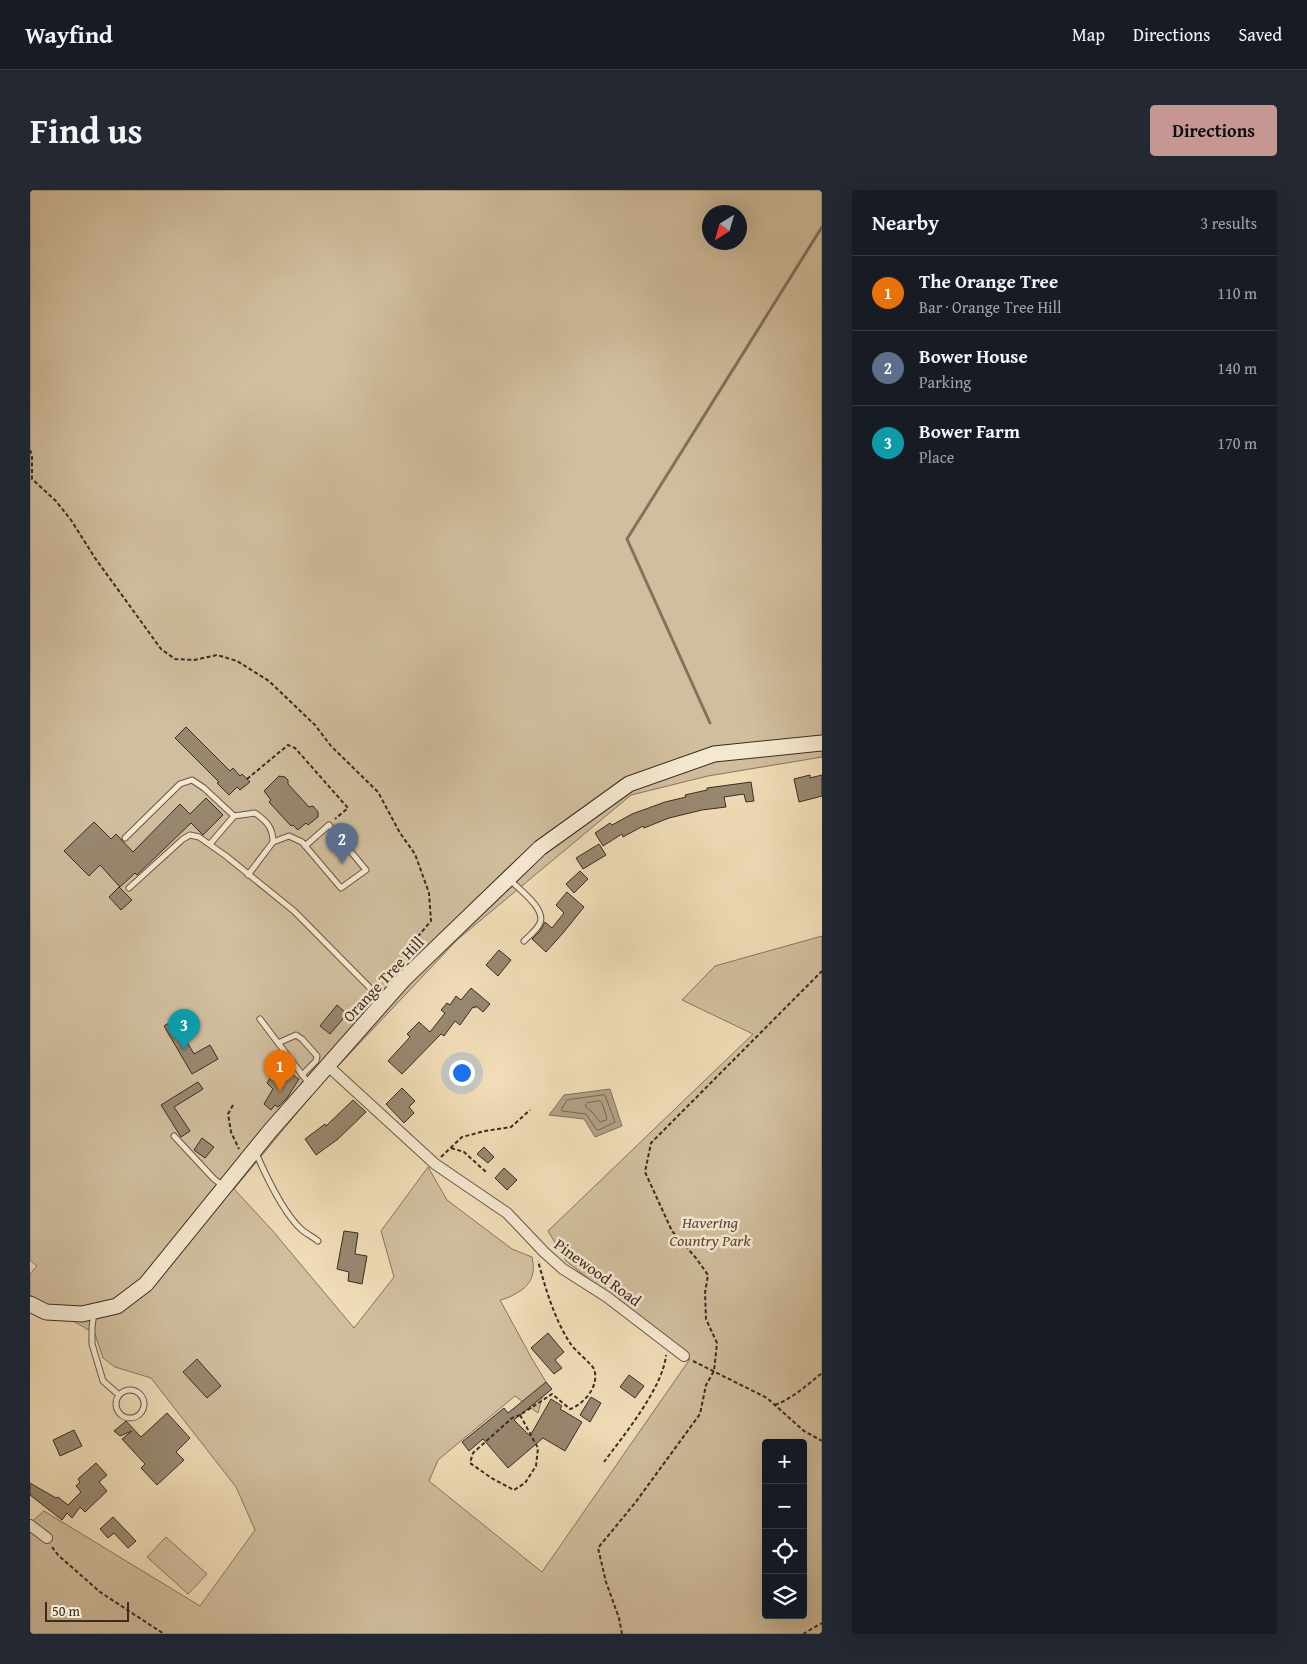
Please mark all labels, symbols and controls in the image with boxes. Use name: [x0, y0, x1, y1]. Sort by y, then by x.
text: Wayfind: [25, 17, 113, 52]
text: Map: [1072, 21, 1105, 48]
text: Directions: [1133, 21, 1210, 48]
text: Saved: [1238, 21, 1282, 48]
text: Find us: [30, 105, 143, 156]
button: Directions: [1150, 105, 1277, 156]
north arrow: [702, 205, 747, 250]
text: Nearby: [872, 207, 939, 238]
text: 3 results: [1200, 211, 1257, 235]
text: The Orange Tree: [919, 267, 1058, 295]
text: 1: [884, 281, 892, 305]
text: 110 m: [1217, 281, 1257, 305]
text: Bar · Orange Tree Hill: [919, 295, 1062, 319]
text: Bower House: [919, 342, 1028, 370]
text: 2: [884, 356, 892, 380]
text: 140 m: [1217, 356, 1257, 380]
text: Parking: [919, 370, 971, 394]
text: Bower Farm: [919, 417, 1020, 445]
text: 3: [884, 431, 892, 455]
text: 170 m: [1217, 431, 1257, 455]
text: Place: [919, 445, 954, 469]
pin: 2: [326, 823, 358, 864]
street label: Orange Tree Hill: [337, 930, 430, 1027]
pin: 3: [168, 1009, 200, 1050]
pin: 1: [264, 1050, 296, 1091]
your location: [449, 1060, 475, 1086]
park label: Havering Country Park: [669, 1210, 751, 1252]
street label: Pinewood Road: [549, 1232, 647, 1312]
map controls: [762, 1439, 807, 1619]
button: +: [762, 1439, 807, 1484]
button: −: [762, 1484, 807, 1529]
button: locate: [762, 1529, 807, 1574]
button: layers: [762, 1574, 807, 1619]
scale bar: [45, 1599, 129, 1622]
text: 50 m: [52, 1601, 80, 1621]

